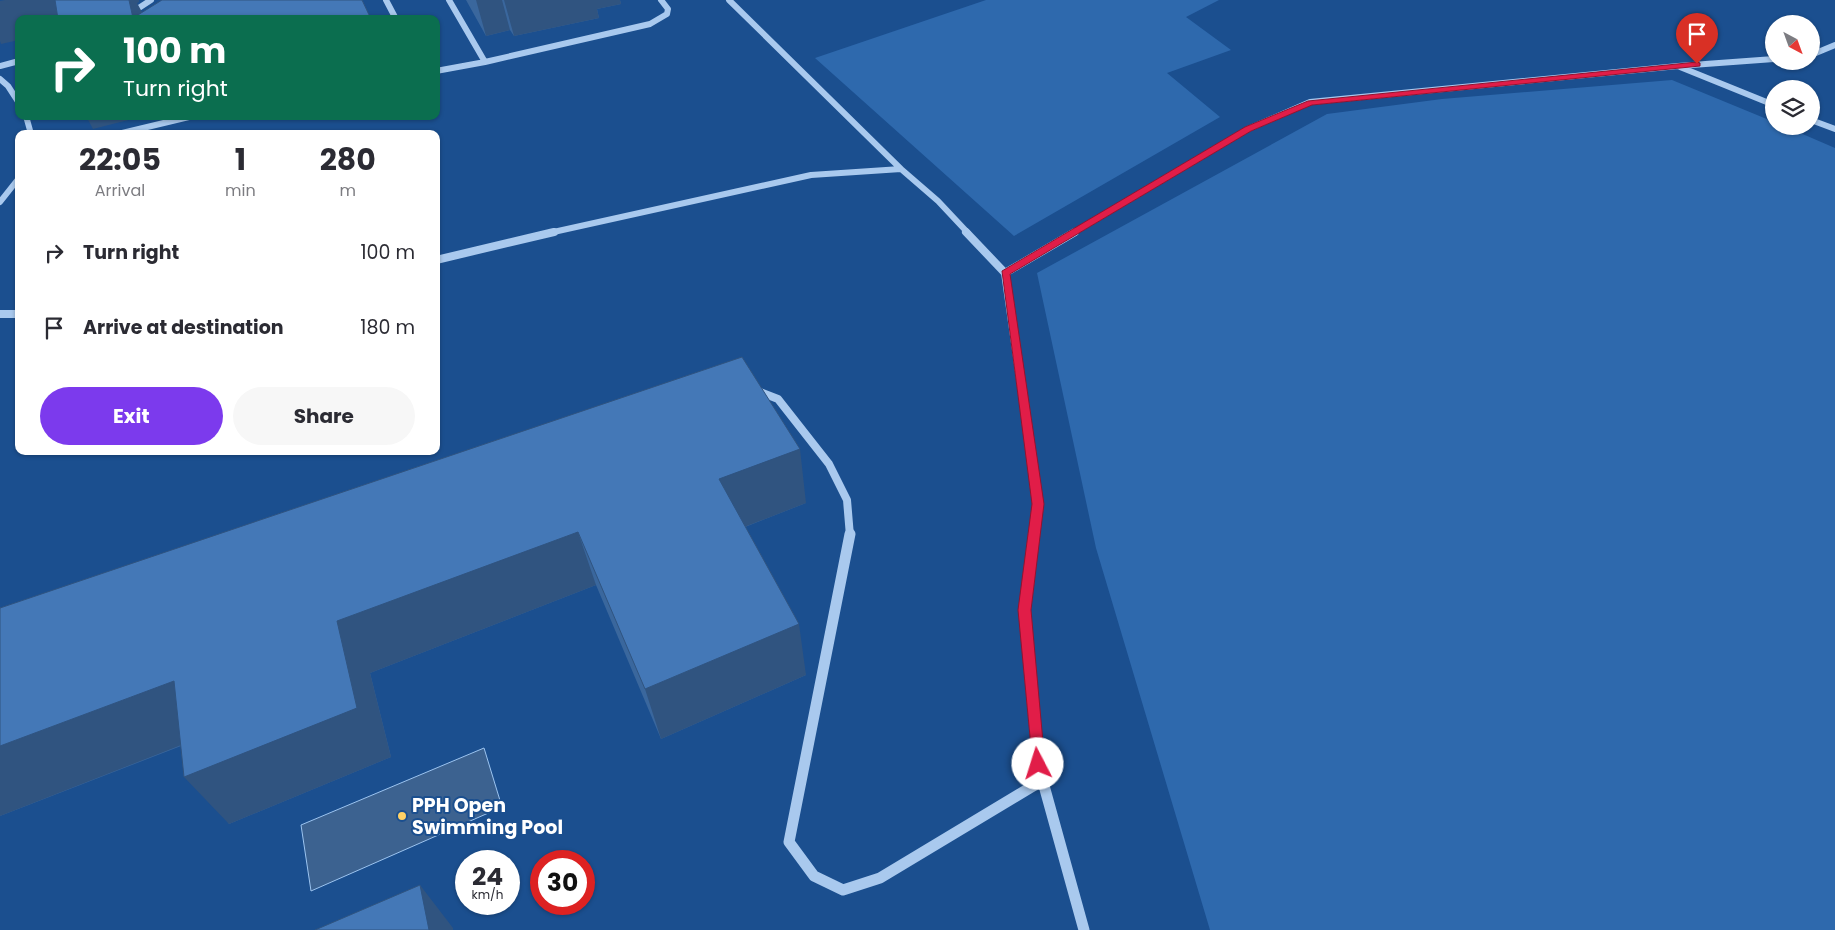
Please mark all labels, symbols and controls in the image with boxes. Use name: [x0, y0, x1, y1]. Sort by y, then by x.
pin: [1676, 13, 1718, 64]
north arrow: [1765, 15, 1820, 70]
map controls: [1765, 15, 1820, 135]
icon: arrive: [1683, 20, 1711, 48]
text: 100 m: [123, 26, 226, 75]
icon: right: [40, 35, 105, 100]
text: Turn right: [123, 73, 228, 104]
button: layers: [1765, 80, 1820, 135]
text: 22:05: [79, 138, 161, 181]
text: 1: [235, 138, 246, 181]
text: 280: [320, 138, 376, 181]
text: Arrival: [95, 179, 145, 202]
text: min: [225, 179, 256, 202]
text: m: [340, 179, 356, 202]
icon: right: [40, 239, 68, 267]
text: Turn right: [83, 239, 179, 266]
text: 100 m: [360, 239, 415, 266]
icon: arrive: [40, 314, 68, 342]
text: Arrive at destination: [83, 314, 284, 341]
text: 180 m: [360, 314, 415, 341]
button: Exit: [40, 387, 223, 445]
button: Share: [233, 387, 415, 445]
position arrow: [1011, 737, 1063, 789]
place label: PPH Open Swimming Pool: [412, 792, 563, 841]
marker: PPH Open Swimming Pool: [396, 810, 408, 822]
speed limit sign: 30: [530, 850, 595, 915]
text: 24: [472, 859, 503, 894]
text: km/h: [472, 886, 503, 903]

